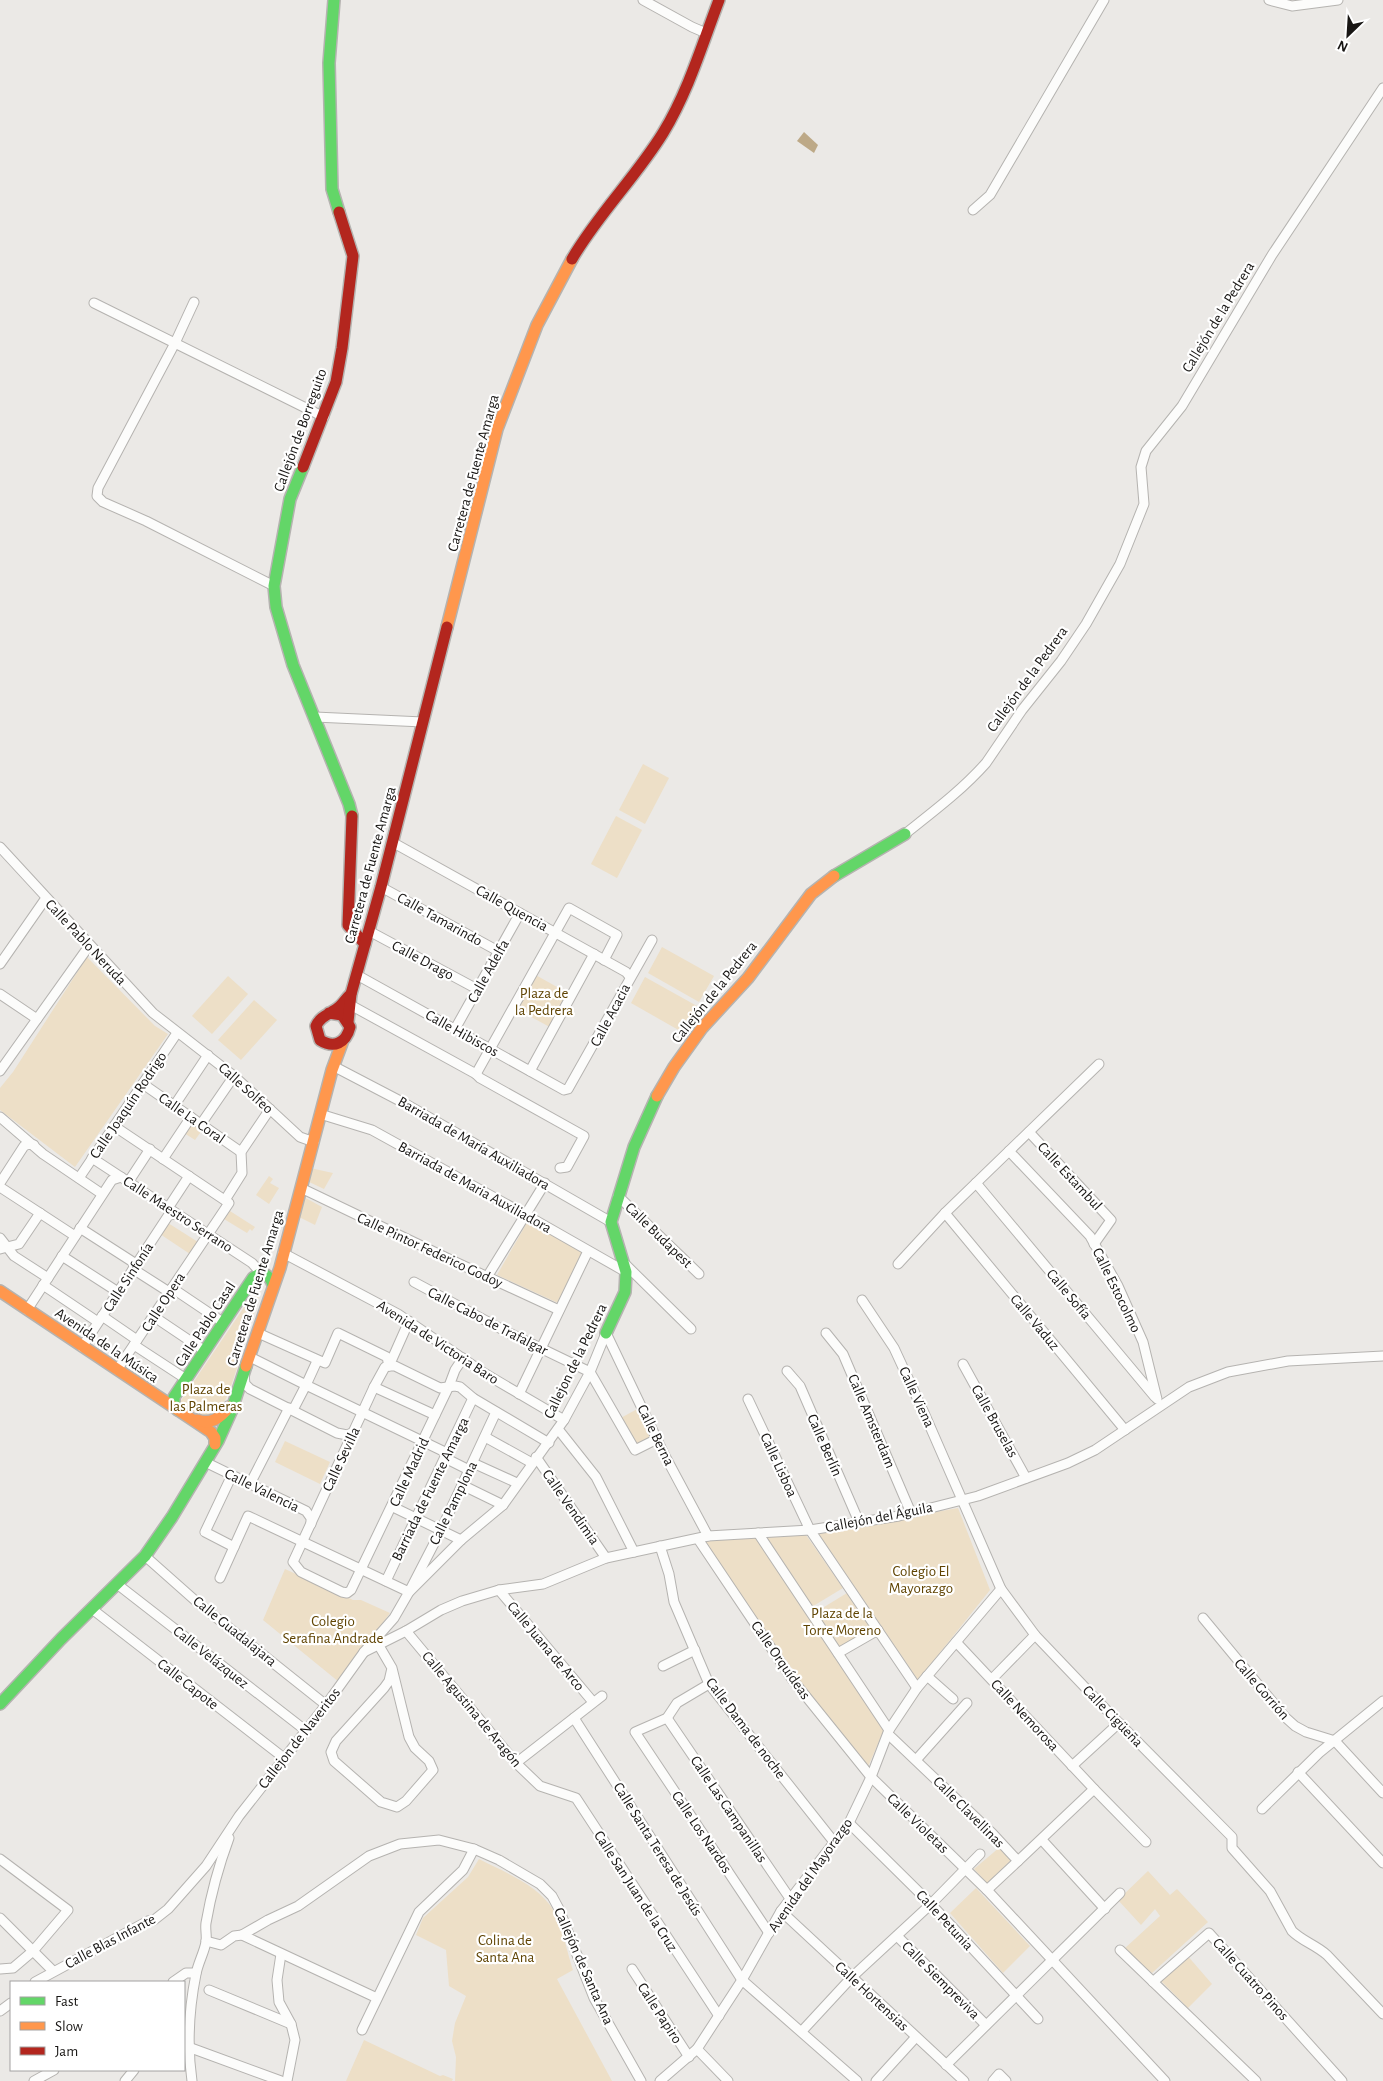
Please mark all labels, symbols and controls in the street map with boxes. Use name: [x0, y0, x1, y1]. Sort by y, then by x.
north arrow: [1323, 10, 1373, 60]
text: N: [1336, 37, 1350, 54]
street label: Callejón de la Pedrera: [1180, 259, 1257, 375]
street label: Callejón de Borreguito: [271, 367, 330, 494]
street label: Carretera de Fuente Amarga: [445, 393, 502, 553]
street label: Callejón de la Pedrera: [984, 624, 1071, 735]
street label: Carretera de Fuente Amarga: [342, 785, 399, 945]
street label: Calle Quencia: [473, 883, 550, 934]
street label: Calle Tamarindo: [395, 890, 485, 949]
street label: Calle Pablo Neruda: [42, 897, 129, 988]
street label: Calle Adelfa: [465, 937, 512, 1005]
street label: Calle Drago: [389, 938, 456, 983]
street label: Callejón de la Pedrera: [669, 939, 760, 1046]
street label: Calle Acacia: [588, 981, 633, 1049]
park label: Plaza de la Pedrera: [515, 986, 573, 1018]
street label: Calle Hibiscos: [423, 1007, 501, 1060]
street label: Calle Joaquín Rodrigo: [87, 1049, 170, 1161]
street label: Calle Solfeo: [215, 1060, 276, 1117]
street label: Calle La Coral: [156, 1090, 228, 1147]
street label: Barriada de María Auxiliadora: [395, 1094, 552, 1193]
street label: Barriada de Maria Auxiliadora: [396, 1139, 554, 1236]
street label: Calle Estambul: [1034, 1139, 1105, 1213]
street label: Calle Maestro Serrano: [120, 1173, 235, 1255]
street label: Calle Budapest: [622, 1200, 695, 1271]
street label: Carretera de Fuente Amarga: [225, 1208, 286, 1368]
street label: Calle Pintor Federico Godoy: [355, 1210, 505, 1291]
street label: Calle Sinfonía: [100, 1240, 156, 1315]
street label: Calle Estocolmo: [1090, 1245, 1144, 1335]
street label: Calle Sofía: [1043, 1266, 1094, 1322]
street label: Calle Opera: [139, 1270, 188, 1335]
street label: Calle Pablo Casal: [172, 1279, 238, 1369]
street label: Calle Cabo de Trafalgar: [425, 1285, 550, 1358]
street label: Calle Vaduz: [1007, 1292, 1062, 1353]
street label: Avenida de Victoria Baro: [374, 1298, 501, 1387]
street label: Callejon de la Pedrera: [541, 1301, 610, 1421]
street label: Avenida de la Música: [52, 1305, 161, 1386]
street label: Calle Viena: [896, 1364, 937, 1430]
street label: Calle Amsterdam: [845, 1372, 898, 1470]
park label: Plaza de las Palmeras: [170, 1382, 242, 1414]
street label: Calle Bruselas: [968, 1382, 1021, 1460]
street label: Calle Berna: [634, 1402, 677, 1468]
street label: Calle Berlín: [804, 1412, 845, 1479]
street label: Barriada de Fuente Amarga: [389, 1415, 472, 1563]
street label: Calle Sevilla: [320, 1424, 363, 1494]
street label: Calle Lisboa: [757, 1431, 800, 1500]
street label: Calle Madrid: [387, 1435, 432, 1509]
street label: Calle Pamplona: [427, 1459, 480, 1547]
street label: Calle Valencia: [222, 1466, 301, 1515]
street label: Calle Vendimia: [539, 1467, 602, 1548]
street label: Callejón del Águila: [824, 1498, 934, 1535]
park label: Colegio El Mayorazgo: [889, 1564, 953, 1596]
street label: Calle Guadalajara: [190, 1593, 279, 1670]
street label: Calle Juana de Arco: [504, 1599, 587, 1694]
park label: Plaza de la Torre Moreno: [803, 1606, 881, 1638]
park label: Colegio Serafina Andrade: [283, 1614, 384, 1646]
street label: Calle Orquídeas: [748, 1618, 813, 1702]
street label: Calle Velázquez: [170, 1623, 251, 1691]
street label: Calle Agustina de Aragón: [419, 1649, 524, 1770]
street label: Calle Capote: [154, 1656, 221, 1713]
street label: Calle Gorrión: [1231, 1656, 1292, 1723]
street label: Calle Dama de noche: [703, 1675, 788, 1782]
street label: Calle Nemorosa: [988, 1676, 1062, 1754]
street label: Calle Cigüeña: [1080, 1683, 1146, 1750]
street label: Callejon de Naveritos: [256, 1685, 343, 1792]
street label: Calle Las Campanillas: [687, 1753, 770, 1865]
street label: Calle Clavellinas: [930, 1774, 1007, 1851]
street label: Calle Santa Teresa de Jesús: [610, 1780, 705, 1919]
street label: Calle Los Nardos: [669, 1789, 734, 1876]
street label: Calle Violetas: [884, 1791, 951, 1856]
street label: Avenida del Mayorazgo: [766, 1816, 855, 1935]
street label: Calle San Juan de la Cruz: [591, 1828, 680, 1954]
street label: Calle Petunia: [913, 1887, 976, 1953]
street label: Callejón de Santa Ana: [551, 1905, 616, 2027]
street label: Calle Blas Infante: [63, 1911, 158, 1972]
park label: Colina de Santa Ana: [476, 1933, 534, 1965]
street label: Calle Cuatro Pinos: [1210, 1935, 1291, 2023]
street label: Calle Siempreviva: [899, 1938, 983, 2022]
street label: Calle Hortensias: [832, 1959, 911, 2034]
street label: Calle Papiro: [634, 1980, 685, 2046]
legend: [10, 1981, 185, 2071]
text: Fast: [55, 1994, 79, 2009]
text: Slow: [55, 2019, 83, 2034]
text: Jam: [55, 2044, 78, 2059]

